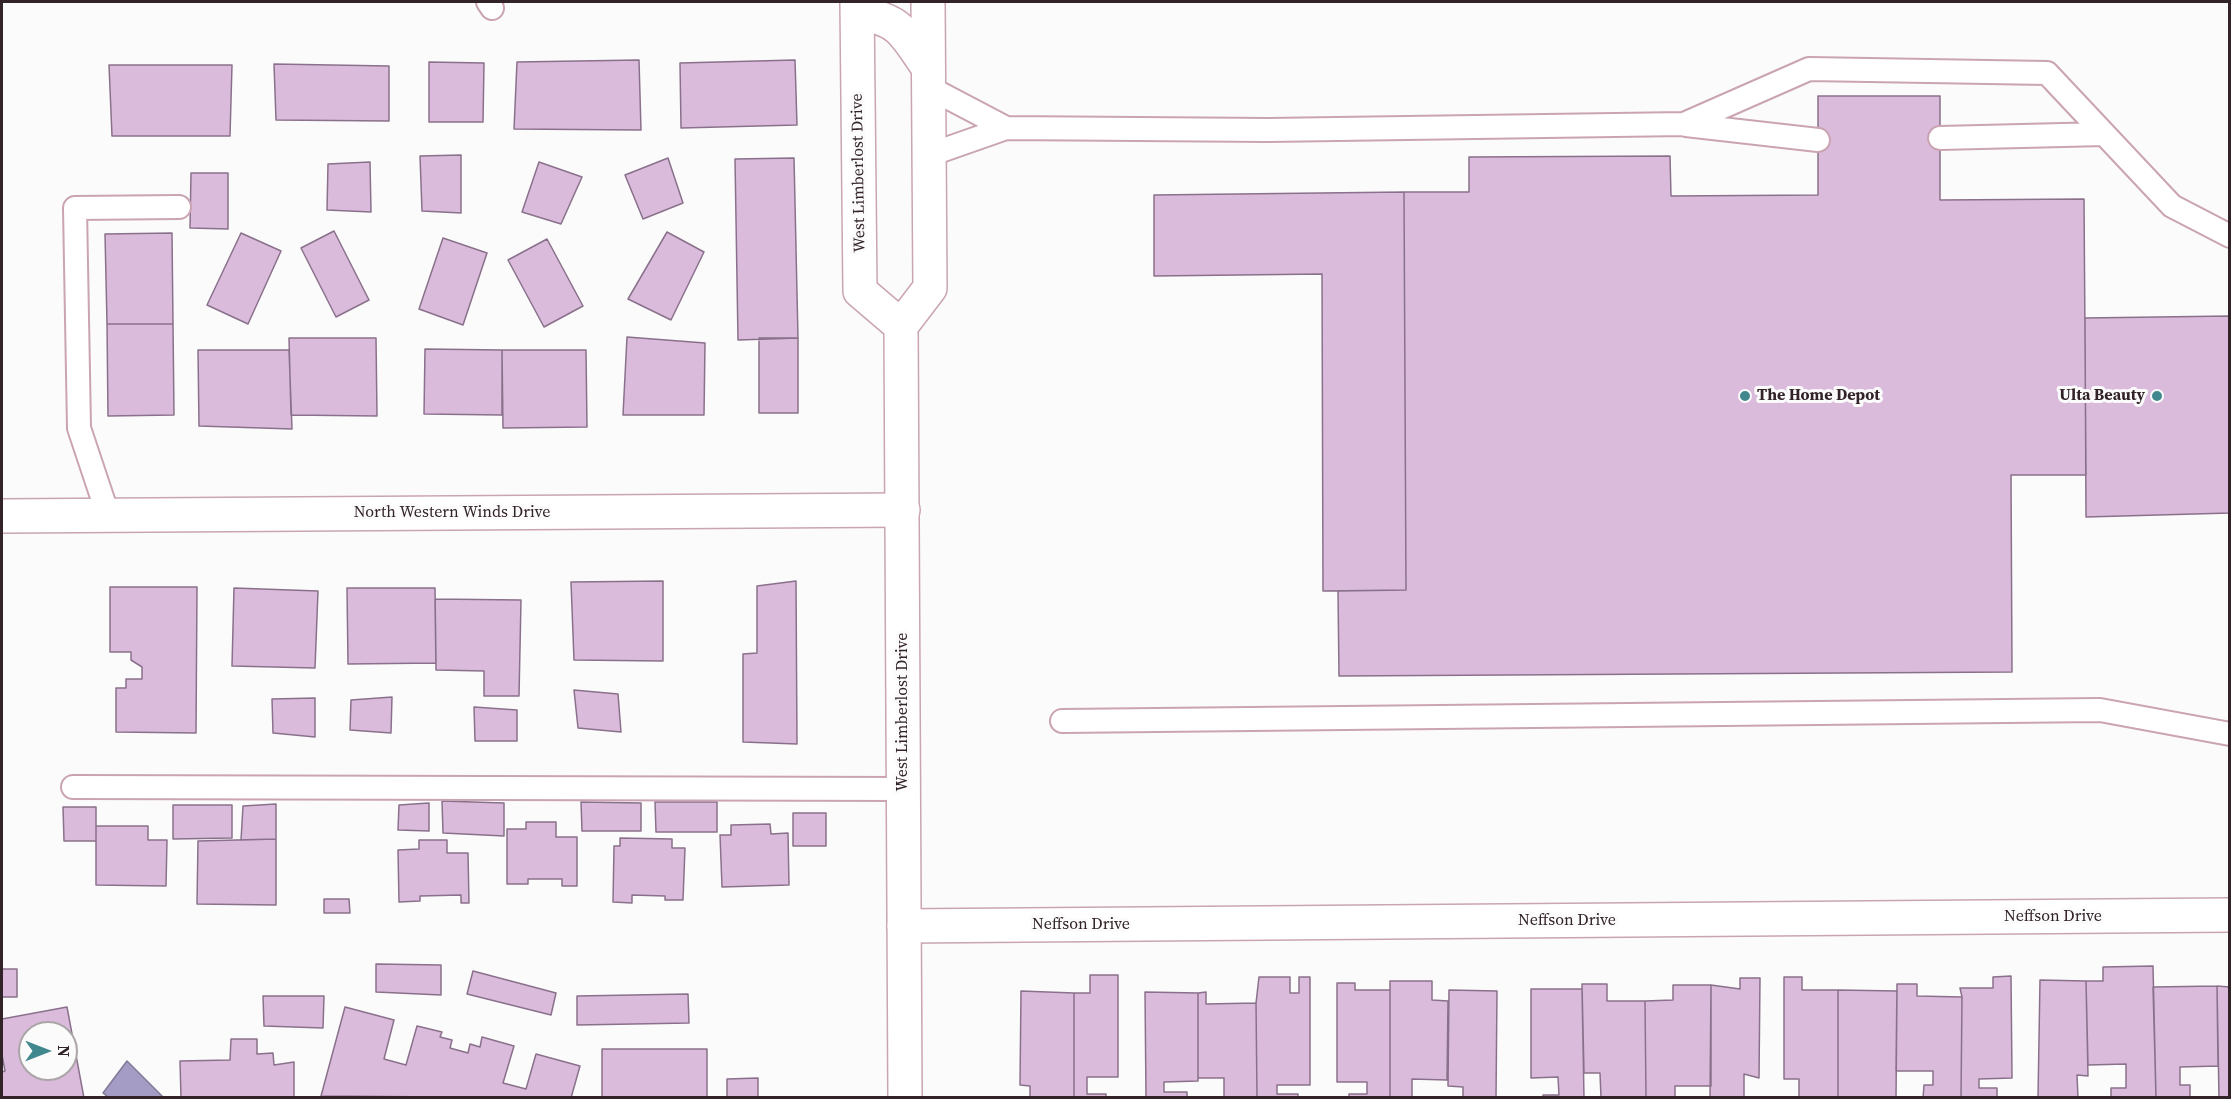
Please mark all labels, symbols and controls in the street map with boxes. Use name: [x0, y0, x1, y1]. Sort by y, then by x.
street label: West Limberlost Drive: [848, 93, 870, 253]
place label: The Home Depot: [1757, 386, 1880, 406]
place label: Ulta Beauty: [2059, 386, 2145, 406]
marker: The Home Depot: [1738, 389, 1752, 403]
marker: Ulta Beauty: [2150, 389, 2164, 403]
street label: North Western Winds Drive: [354, 503, 550, 523]
street label: West Limberlost Drive: [893, 633, 913, 791]
street label: Neffson Drive: [2004, 907, 2102, 927]
street label: Neffson Drive: [1518, 911, 1616, 931]
street label: Neffson Drive: [1032, 915, 1130, 935]
north arrow: [18, 1021, 78, 1081]
text: N: [53, 1045, 75, 1057]

